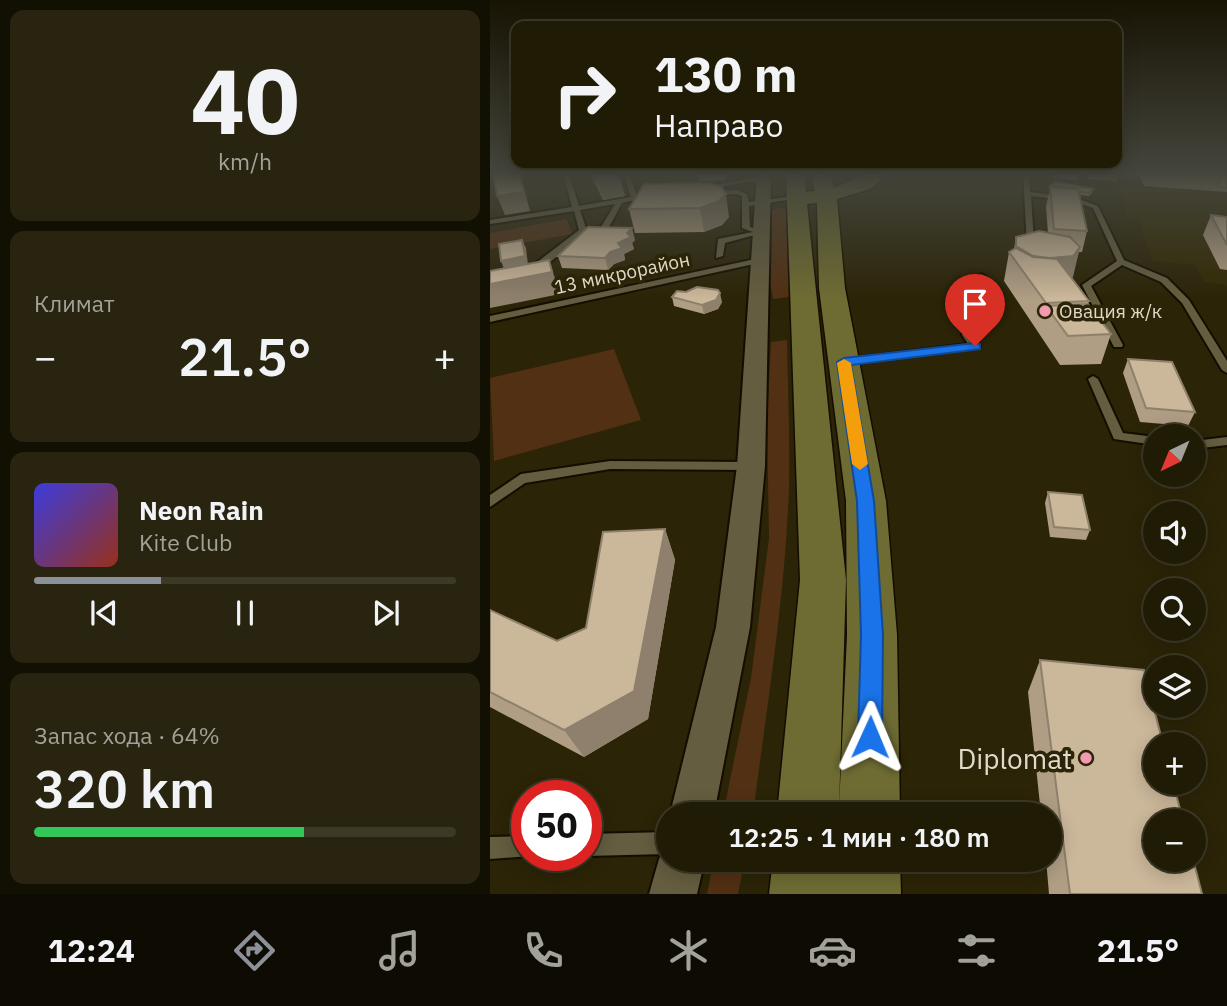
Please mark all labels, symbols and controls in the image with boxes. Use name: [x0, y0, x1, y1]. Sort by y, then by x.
text: 40: [190, 41, 300, 159]
text: 130 m: [654, 42, 798, 105]
icon: right: [539, 49, 630, 140]
text: Направо: [654, 104, 783, 146]
text: km/h: [218, 146, 272, 176]
street label: 13 микрорайон: [552, 247, 692, 299]
pin: [945, 274, 1005, 346]
icon: arrive: [956, 285, 994, 323]
text: Климат: [34, 288, 115, 318]
place label: Овация ж/к: [1059, 299, 1162, 323]
marker: Овация ж/к: [1037, 303, 1053, 319]
text: 21.5°: [178, 323, 312, 390]
text: −: [34, 332, 57, 381]
text: +: [433, 332, 456, 381]
north arrow: [1143, 424, 1206, 486]
map controls: [1143, 424, 1206, 872]
text: Neon Rain: [139, 493, 264, 527]
button: sound: [1143, 501, 1206, 564]
text: Kite Club: [139, 527, 232, 557]
button: search: [1143, 578, 1206, 641]
icon: previous: [85, 594, 123, 632]
icon: pause: [226, 594, 264, 632]
icon: next: [367, 594, 405, 632]
button: layers: [1143, 655, 1206, 718]
position arrow: [833, 700, 907, 774]
text: Запас хода · 64%: [34, 720, 220, 750]
button: +: [1143, 732, 1206, 795]
place label: Diplomat: [957, 740, 1072, 777]
marker: Diplomat: [1078, 750, 1094, 766]
text: 320 km: [34, 755, 215, 822]
speed limit sign: 50: [511, 780, 602, 871]
button: −: [1143, 809, 1206, 872]
text: 12:25 · 1 мин · 180 m: [728, 820, 990, 854]
icon: directions: [230, 926, 279, 975]
icon: music: [375, 926, 424, 975]
icon: phone: [519, 926, 568, 975]
icon: climate: [664, 926, 713, 975]
icon: car: [808, 926, 857, 975]
icon: filters: [952, 926, 1001, 975]
text: 12:24: [48, 929, 135, 971]
text: 21.5°: [1097, 929, 1179, 971]

